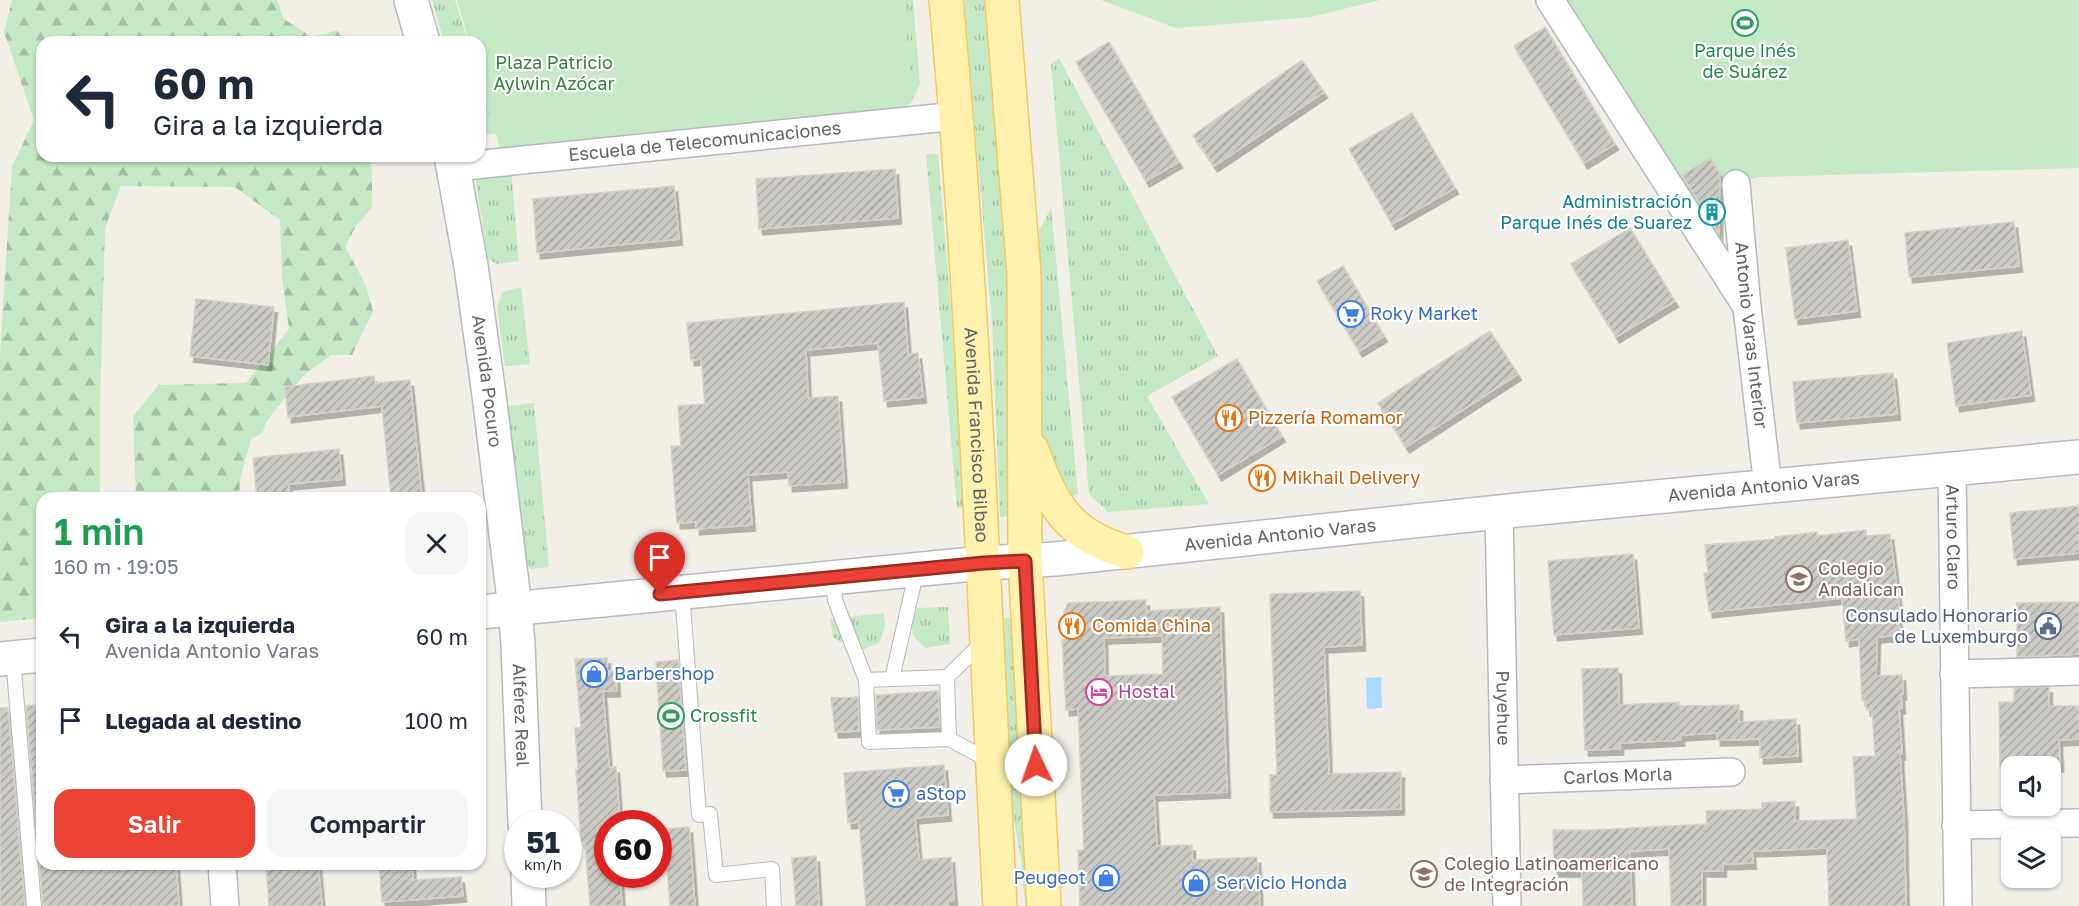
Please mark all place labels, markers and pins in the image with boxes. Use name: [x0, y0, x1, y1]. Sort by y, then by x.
sports icon: Parque Inés de Suárez: [1730, 8, 1760, 38]
place label: Parque Inés de Suárez: [1694, 39, 1796, 82]
place label: Administración Parque Inés de Suarez: [1500, 190, 1692, 233]
building icon: Administración Parque Inés de Suarez: [1697, 197, 1727, 227]
supermarket icon: Roky Market: [1336, 299, 1366, 329]
place label: Roky Market: [1370, 302, 1478, 324]
restaurant icon: Pizzería Romamor: [1214, 403, 1244, 433]
place label: Pizzería Romamor: [1248, 406, 1403, 428]
restaurant icon: Mikhail Delivery: [1247, 463, 1277, 493]
place label: Mikhail Delivery: [1282, 466, 1420, 488]
pin: [634, 532, 685, 594]
place label: Colegio Andalican: [1818, 557, 1904, 600]
school or university icon: Colegio Andalican: [1784, 564, 1814, 594]
place label: Consulado Honorario de Luxemburgo: [1845, 604, 2028, 647]
restaurant icon: Comida China: [1057, 611, 1087, 641]
public building icon: Consulado Honorario de Luxemburgo: [2033, 611, 2063, 641]
place label: Comida China: [1092, 614, 1211, 636]
shop icon: Barbershop: [579, 659, 609, 689]
place label: Barbershop: [614, 662, 714, 684]
hotel icon: Hostal: [1084, 677, 1114, 707]
place label: Hostal: [1118, 680, 1175, 702]
sports icon: Crossfit: [656, 701, 686, 731]
place label: Crossfit: [690, 704, 758, 726]
supermarket icon: aStop: [881, 779, 911, 809]
place label: aStop: [916, 782, 966, 804]
place label: Colegio Latinoamericano de Integración: [1444, 852, 1659, 895]
school or university icon: Colegio Latinoamericano de Integración: [1409, 859, 1439, 889]
shop icon: Peugeot: [1091, 863, 1121, 893]
place label: Peugeot: [1014, 866, 1086, 888]
shop icon: Servicio Honda: [1181, 868, 1211, 898]
place label: Servicio Honda: [1216, 871, 1347, 893]

